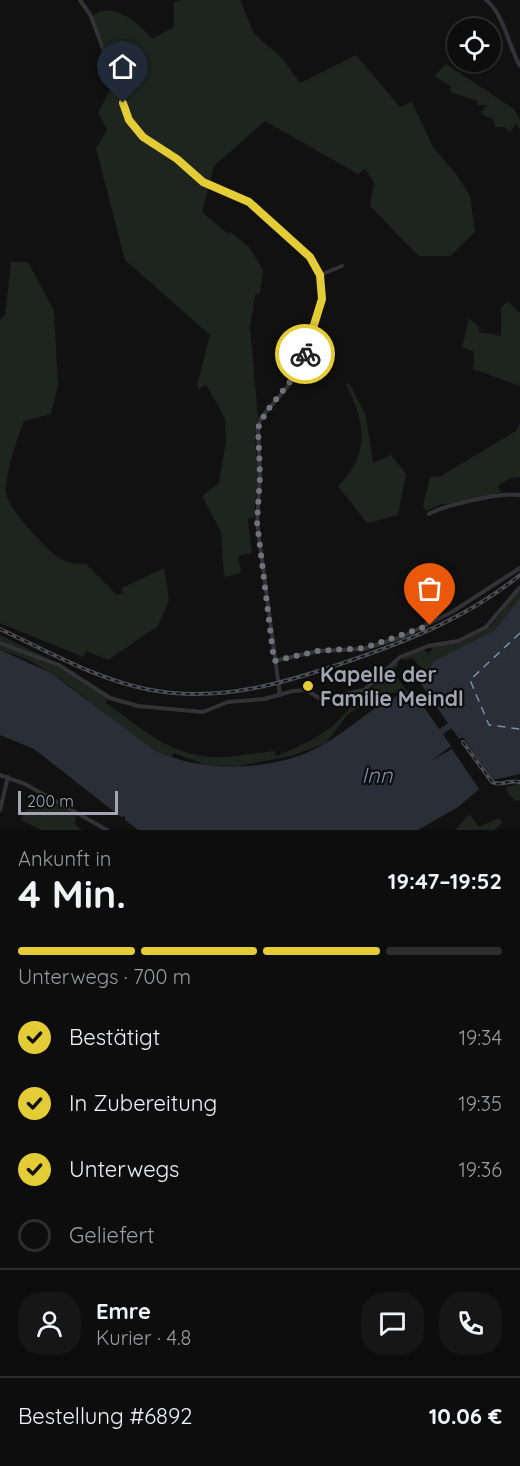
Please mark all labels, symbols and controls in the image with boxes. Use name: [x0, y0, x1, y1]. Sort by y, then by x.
map controls: [447, 18, 501, 72]
button: locate: [447, 18, 501, 72]
pin: [97, 41, 148, 103]
icon: home: [106, 50, 139, 83]
courier: [275, 324, 335, 384]
icon: bike: [289, 338, 322, 371]
pin: [404, 563, 455, 625]
icon: bag: [413, 572, 446, 605]
place label: Kapelle der Familie Meindl: [320, 661, 464, 711]
marker: Kapelle der Familie Meindl: [301, 679, 315, 693]
water label: Inn: [362, 761, 394, 789]
scale bar: [18, 788, 118, 816]
text: 200 m: [27, 791, 74, 811]
text: Ankunft in: [18, 846, 111, 871]
text: 19:47–19:52: [388, 867, 502, 895]
text: 4 Min.: [18, 869, 126, 918]
text: Unterwegs · 700 m: [18, 964, 191, 989]
icon: check: [18, 1021, 51, 1054]
text: Bestätigt: [69, 1023, 160, 1051]
text: 19:34: [459, 1025, 502, 1050]
icon: check: [18, 1087, 51, 1120]
text: In Zubereitung: [69, 1089, 217, 1117]
text: 19:35: [458, 1091, 502, 1116]
icon: check: [18, 1153, 51, 1186]
text: Unterwegs: [69, 1155, 179, 1183]
text: 19:36: [458, 1157, 502, 1182]
text: Geliefert: [69, 1221, 154, 1249]
button: person: [18, 1292, 81, 1355]
button: chat: [361, 1292, 424, 1355]
button: phone: [439, 1292, 502, 1355]
text: Emre: [96, 1297, 151, 1325]
text: Kurier · 4.8: [96, 1325, 191, 1350]
text: Bestellung #6892: [18, 1402, 192, 1430]
text: 10.06 €: [429, 1402, 502, 1430]

